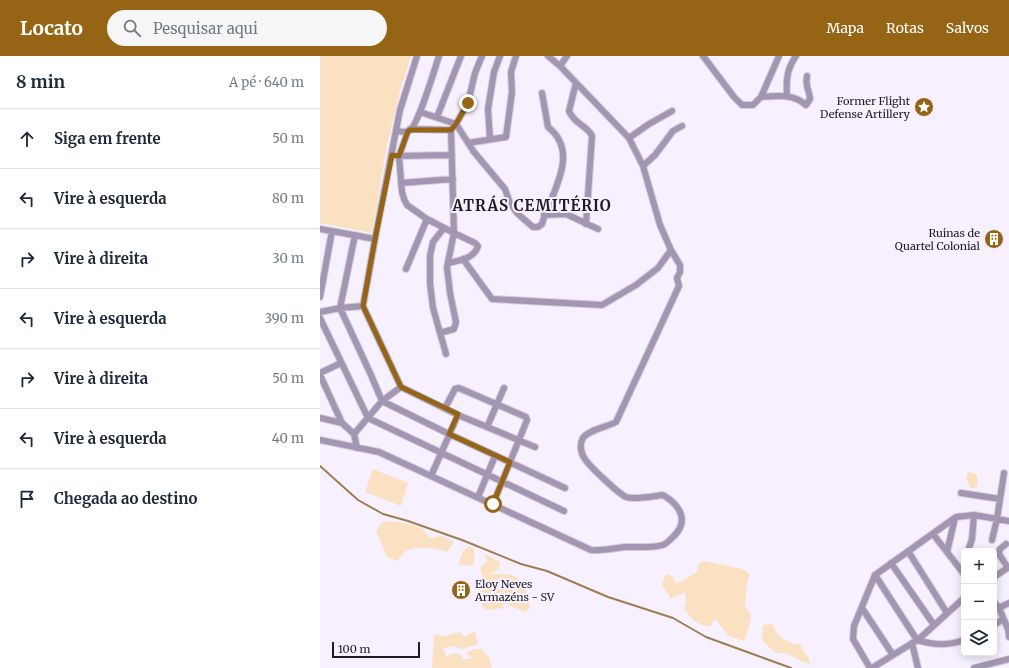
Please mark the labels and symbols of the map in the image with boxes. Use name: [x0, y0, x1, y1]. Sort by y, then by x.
route end: [459, 94, 477, 112]
place label: Former Flight Defense Artillery: [820, 94, 911, 121]
place icon: Former Flight Defense Artillery: [913, 96, 935, 118]
district label: ATRÁS CEMITÉRIO: [451, 195, 612, 215]
place label: Ruinas de Quartel Colonial: [895, 226, 981, 253]
building icon: Ruinas de Quartel Colonial: [983, 228, 1005, 250]
route start: [484, 495, 502, 513]
place label: Eloy Neves Armazéns - SV: [474, 577, 555, 604]
building icon: Eloy Neves Armazéns - SV: [450, 579, 472, 601]
scale bar: [332, 640, 420, 659]

